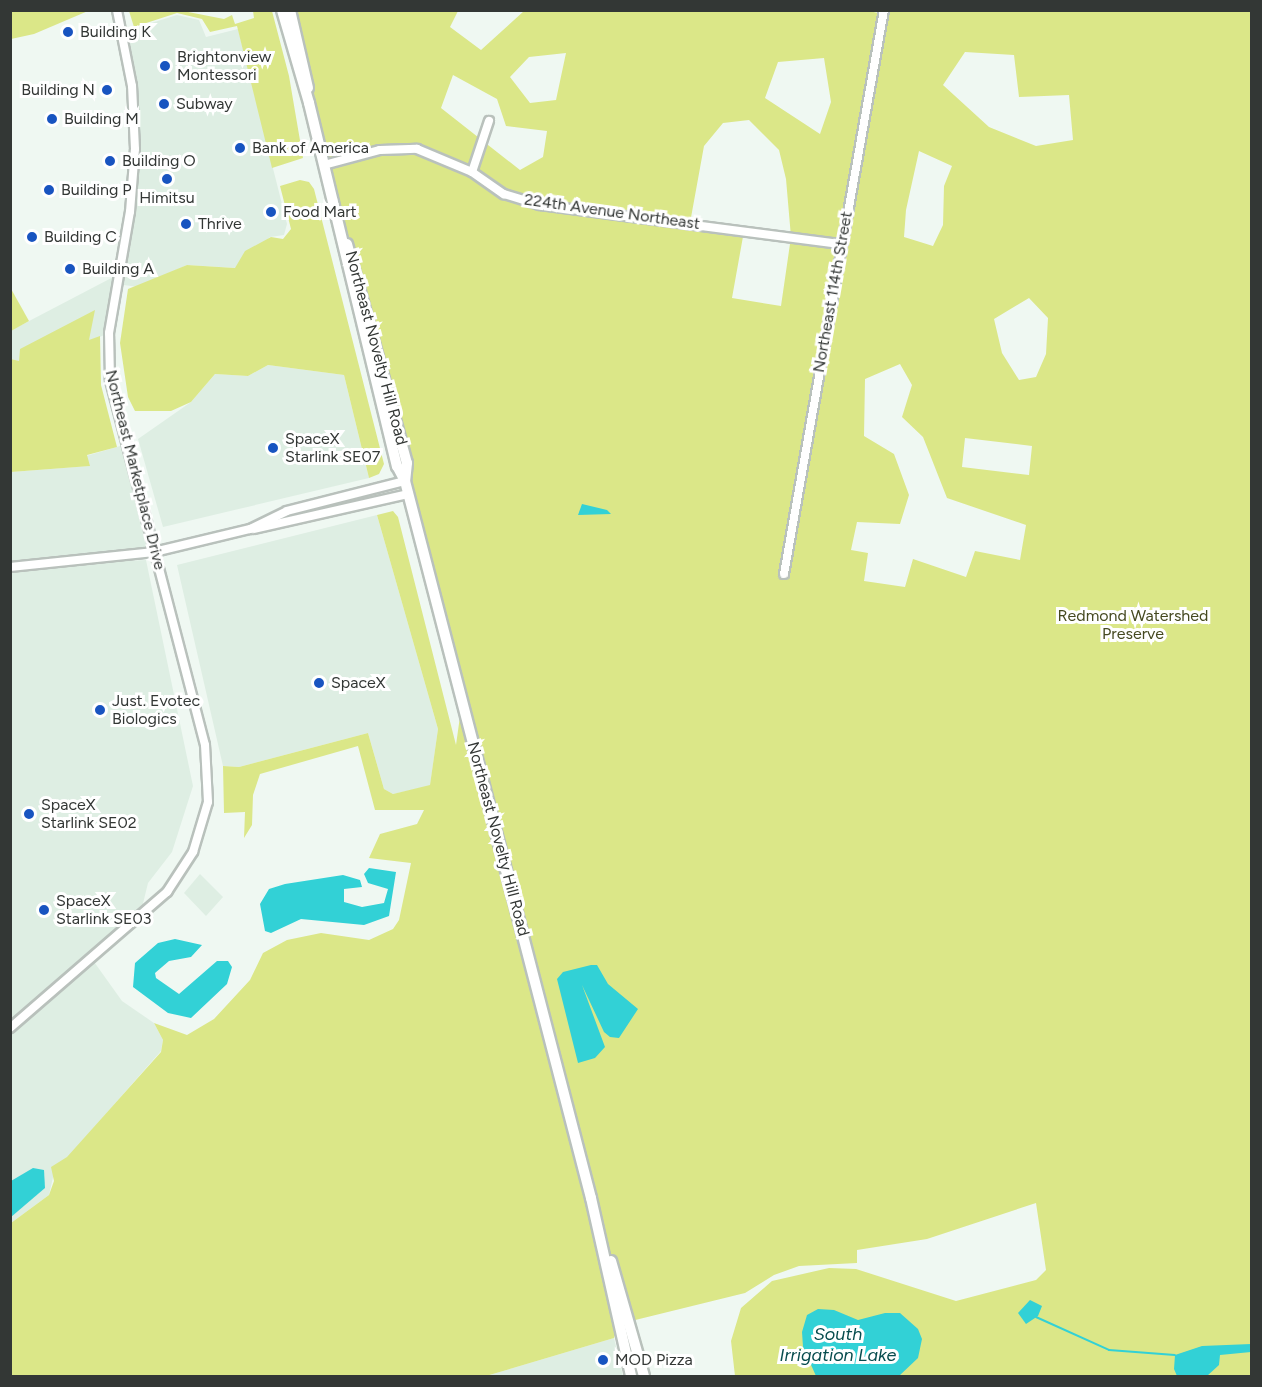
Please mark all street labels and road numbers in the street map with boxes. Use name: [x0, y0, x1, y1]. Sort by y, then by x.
street label: 224th Avenue Northeast: [523, 190, 701, 234]
street label: Northeast 114th Street: [809, 210, 857, 374]
street label: Northeast Novelty Hill Road: [341, 249, 411, 447]
street label: Northeast Marketplace Drive: [101, 368, 169, 572]
street label: Northeast Novelty Hill Road: [463, 740, 533, 938]

